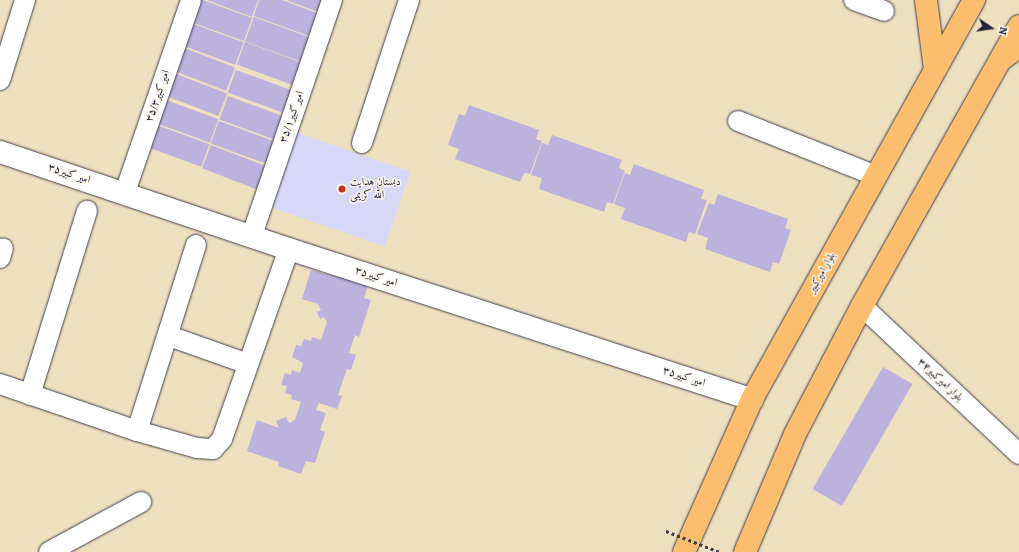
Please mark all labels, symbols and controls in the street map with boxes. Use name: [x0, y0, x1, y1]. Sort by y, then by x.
north arrow: [971, 8, 1011, 48]
text: N: [995, 25, 1011, 36]
street label: امیر کبیر۳۵/۳: [143, 68, 173, 124]
street label: امیر کبیر۳۵/۱: [277, 89, 307, 145]
street label: امیر کبیر۳۵: [46, 161, 92, 187]
place label: دبستان هدایت الله کریمی: [350, 176, 401, 202]
marker: دبستان هدایت الله کریمی: [337, 184, 347, 194]
street label: بلوار امیرکبیر: [805, 250, 839, 296]
street label: امیر کبیر۳۵: [353, 264, 399, 290]
street label: بلوار امیرکبیر۳۴: [915, 356, 965, 404]
street label: امیر کبیر۳۵: [661, 364, 707, 390]

